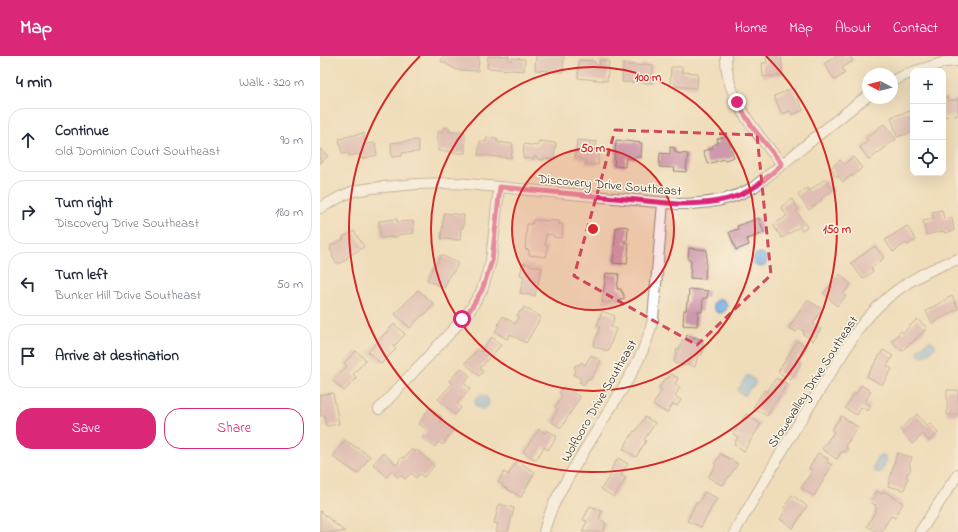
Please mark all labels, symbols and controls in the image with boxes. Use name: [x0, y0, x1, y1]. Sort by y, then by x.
text: Map: [20, 15, 52, 42]
text: Home: [735, 18, 767, 39]
text: Map: [789, 18, 813, 39]
text: About: [835, 18, 871, 39]
text: Contact: [893, 18, 938, 39]
north arrow: [862, 68, 898, 104]
map controls: [910, 68, 946, 176]
button: +: [910, 68, 946, 104]
text: 100 m: [635, 69, 662, 87]
text: 4 min: [16, 70, 52, 95]
text: Walk · 320 m: [239, 73, 304, 92]
route end: [728, 93, 746, 111]
button: −: [910, 104, 946, 140]
text: Continue: [55, 120, 109, 142]
icon: ahead: [17, 129, 39, 151]
text: 90 m: [280, 131, 303, 150]
text: 50 m: [581, 140, 606, 158]
button: locate: [910, 140, 946, 176]
text: Old Dominion Court Southeast: [55, 142, 220, 161]
street label: Discovery Drive Southeast: [536, 170, 683, 202]
text: Turn right: [55, 192, 113, 214]
icon: right: [17, 201, 39, 223]
text: 180 m: [275, 203, 303, 222]
text: Discovery Drive Southeast: [55, 214, 199, 233]
text: 150 m: [823, 221, 852, 239]
centre of rings: [586, 222, 600, 236]
text: Turn left: [55, 264, 108, 286]
icon: left: [17, 273, 39, 295]
text: 50 m: [277, 275, 303, 294]
text: Bunker Hill Drive Southeast: [55, 286, 201, 305]
route start: [453, 310, 471, 328]
street label: Stowevalley Drive Southeast: [763, 312, 864, 452]
street label: Wolfboro Drive Southeast: [556, 336, 642, 465]
icon: arrive: [17, 345, 39, 367]
text: Arrive at destination: [55, 345, 179, 367]
button: Save: [16, 408, 156, 449]
button: Share: [164, 408, 304, 449]

